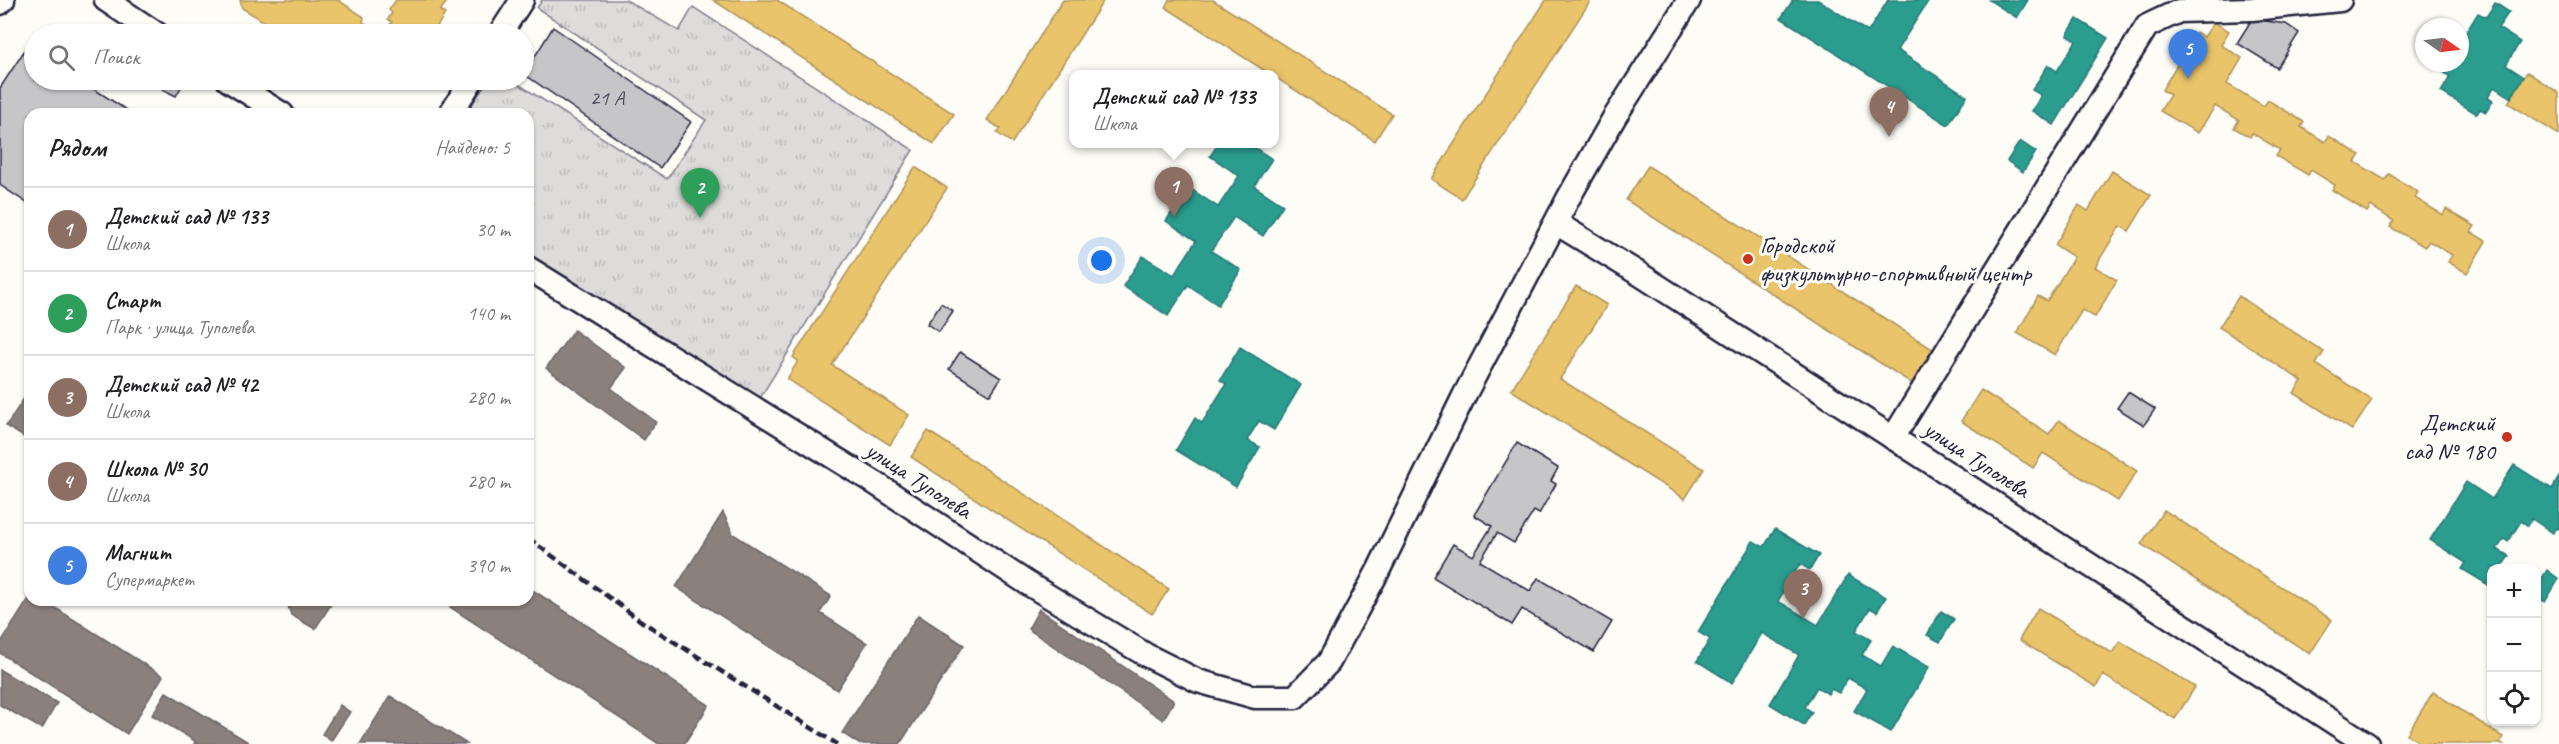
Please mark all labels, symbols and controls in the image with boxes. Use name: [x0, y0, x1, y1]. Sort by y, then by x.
north arrow: [2415, 18, 2469, 72]
search box: [24, 24, 534, 90]
pin: 5: [2168, 29, 2208, 79]
icon: search: [45, 41, 78, 74]
text: Поиск: [93, 43, 139, 71]
popup: [1069, 70, 1279, 148]
text: Детский сад № 133: [1093, 83, 1255, 111]
house number: 21 А: [590, 85, 626, 111]
pin: 4: [1870, 88, 1908, 137]
text: Школа: [1093, 111, 1137, 136]
text: Рядом: [48, 131, 106, 164]
text: Найдено: 5: [435, 135, 510, 160]
pin: 2: [680, 168, 720, 218]
pin: 1: [1154, 168, 1194, 217]
text: Детский сад № 133: [105, 203, 268, 231]
text: 1: [63, 217, 72, 242]
text: 30 m: [476, 217, 510, 242]
place label: Городской физкультурно-спортивный центр: [1760, 230, 2032, 288]
text: Школа: [105, 231, 149, 256]
your location: [1087, 246, 1116, 275]
marker: Городской физкультурно-спортивный центр: [1741, 252, 1755, 266]
text: Старт: [105, 287, 161, 315]
text: 2: [63, 301, 72, 326]
text: 140 m: [467, 301, 510, 326]
text: Парк · улица Туполева: [105, 315, 254, 340]
text: Детский сад № 42: [105, 371, 258, 399]
text: 3: [63, 385, 72, 410]
text: 280 m: [467, 385, 510, 410]
text: Школа: [105, 399, 149, 424]
place label: Детский сад № 180: [2405, 408, 2497, 466]
street label: улица Туполева: [1917, 413, 2037, 505]
marker: Детский сад № 180: [2500, 430, 2514, 444]
street label: улица Туполева: [859, 434, 979, 526]
text: Школа № 30: [105, 455, 206, 483]
text: 4: [63, 469, 72, 494]
text: 280 m: [467, 469, 510, 494]
text: Школа: [105, 483, 149, 508]
text: Магнит: [105, 539, 171, 567]
text: 5: [63, 553, 72, 578]
text: 390 m: [467, 553, 510, 578]
map controls: [2487, 564, 2541, 726]
button: +: [2487, 564, 2541, 618]
text: Супермаркет: [105, 567, 194, 592]
pin: 3: [1784, 570, 1822, 619]
button: −: [2487, 618, 2541, 672]
button: locate: [2487, 672, 2541, 726]

